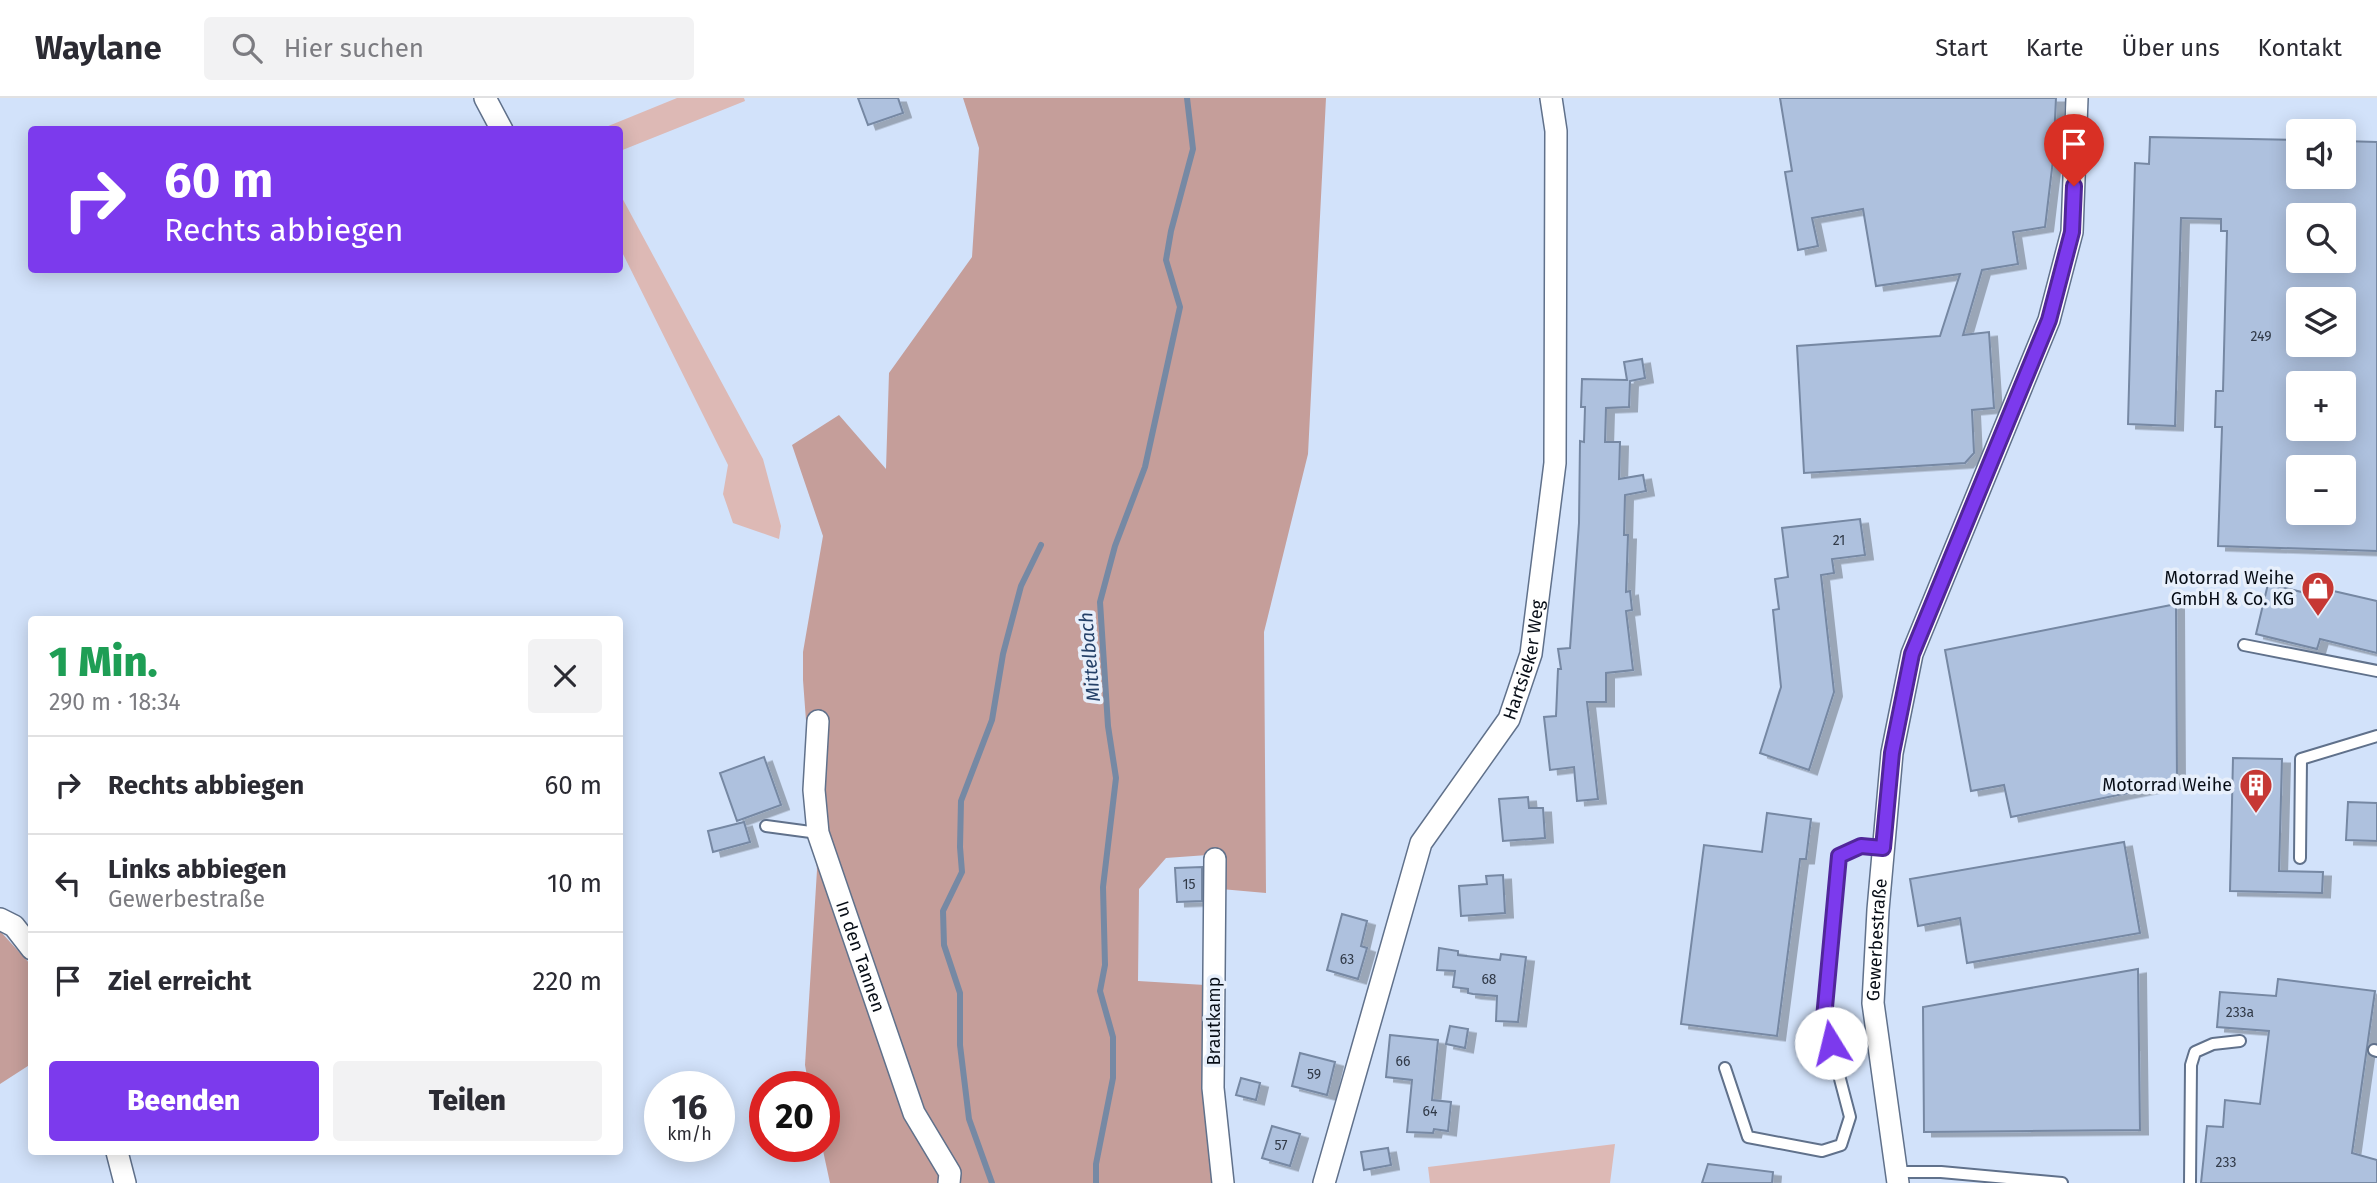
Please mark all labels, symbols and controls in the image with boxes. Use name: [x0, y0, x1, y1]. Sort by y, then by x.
search box: [204, 17, 694, 80]
text: Waylane: [35, 28, 162, 68]
icon: search: [228, 29, 266, 67]
text: Hier suchen: [284, 33, 424, 64]
text: Start: [1935, 34, 1988, 62]
text: Karte: [2026, 34, 2084, 62]
text: Über uns: [2122, 34, 2220, 62]
text: Kontakt: [2258, 34, 2342, 62]
pin: [2044, 114, 2104, 186]
map controls: [2286, 119, 2356, 525]
button: sound: [2286, 119, 2356, 189]
icon: arrive: [2055, 125, 2093, 163]
text: 60 m: [164, 151, 273, 210]
icon: right: [49, 154, 140, 245]
button: search: [2286, 203, 2356, 273]
text: Rechts abbiegen: [164, 211, 404, 249]
button: layers: [2286, 287, 2356, 357]
house number: 249: [2250, 328, 2272, 345]
button: +: [2286, 371, 2356, 441]
button: −: [2286, 455, 2356, 525]
house number: 21: [1833, 532, 1845, 549]
place label: Motorrad Weihe GmbH & Co. KG: [2164, 567, 2294, 610]
shop icon: Motorrad Weihe GmbH & Co. KG: [2299, 569, 2337, 618]
street label: Hartsieker Weg: [1498, 598, 1549, 723]
water label: Mittelbach: [1074, 611, 1105, 703]
text: 1 Min.: [49, 637, 158, 687]
button: close: [528, 639, 602, 713]
text: 290 m · 18:34: [49, 688, 181, 716]
icon: right: [49, 766, 87, 804]
building icon: Motorrad Weihe: [2237, 766, 2275, 815]
text: Rechts abbiegen: [108, 770, 304, 801]
text: 60 m: [544, 770, 602, 801]
place label: Motorrad Weihe: [2102, 774, 2232, 796]
text: Links abbiegen: [108, 854, 287, 885]
icon: left: [49, 864, 87, 902]
text: 10 m: [547, 868, 602, 899]
house number: 15: [1182, 876, 1196, 893]
street label: Gewerbestraße: [1862, 878, 1892, 1002]
text: Gewerbestraße: [108, 885, 265, 913]
street label: In den Tannen: [831, 898, 890, 1015]
house number: 63: [1340, 951, 1354, 968]
icon: arrive: [49, 962, 87, 1000]
text: Ziel erreicht: [108, 966, 251, 997]
text: 220 m: [533, 966, 602, 997]
house number: 68: [1481, 971, 1497, 988]
street label: Brautkamp: [1203, 977, 1225, 1065]
house number: 233a: [2226, 1004, 2254, 1021]
position arrow: [1794, 1006, 1868, 1080]
house number: 66: [1396, 1053, 1410, 1070]
button: Beenden: [49, 1061, 319, 1141]
button: Teilen: [333, 1061, 602, 1141]
house number: 59: [1307, 1066, 1321, 1083]
speed limit sign: 20: [749, 1071, 840, 1162]
text: 16: [672, 1086, 707, 1128]
house number: 64: [1423, 1103, 1438, 1120]
text: km/h: [667, 1123, 712, 1145]
house number: 57: [1275, 1137, 1287, 1154]
house number: 233: [2216, 1154, 2236, 1171]

